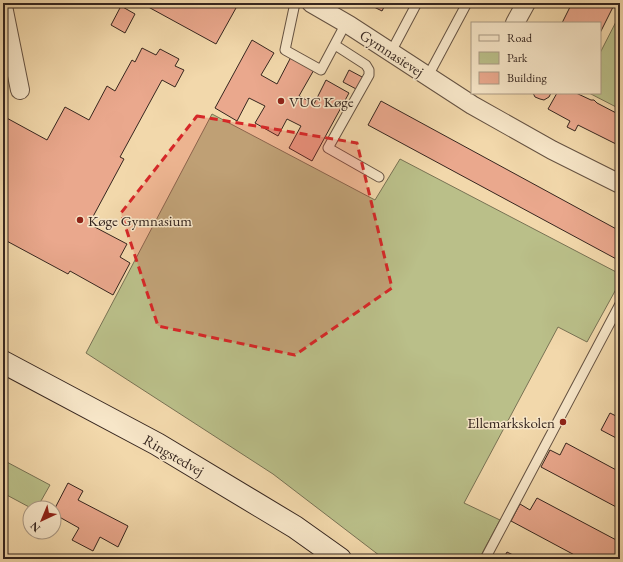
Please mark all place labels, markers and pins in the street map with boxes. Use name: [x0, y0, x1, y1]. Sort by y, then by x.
place label: VUC Køge: [289, 92, 354, 111]
marker: VUC Køge: [276, 96, 286, 106]
place label: Køge Gymnasium: [88, 211, 192, 230]
marker: Køge Gymnasium: [75, 215, 85, 225]
place label: Ellemarkskolen: [467, 413, 555, 432]
marker: Ellemarkskolen: [558, 417, 568, 427]

